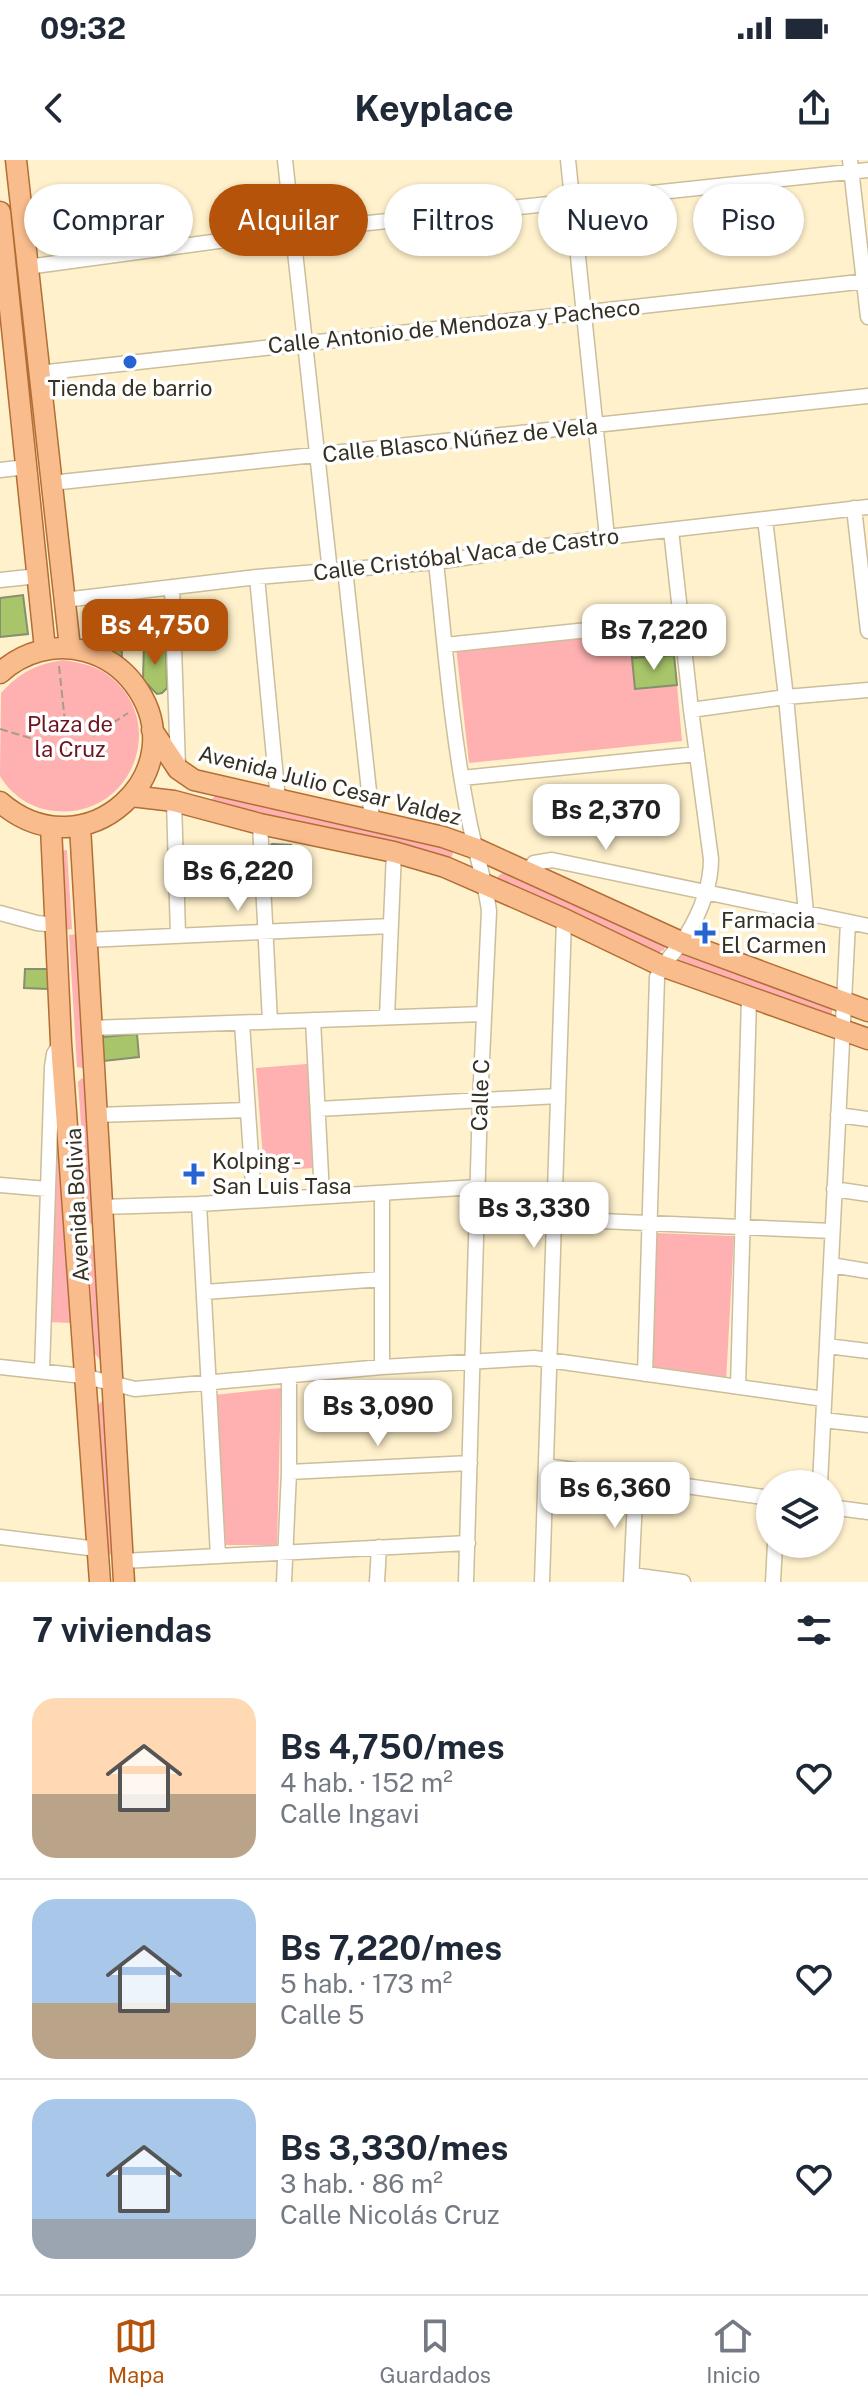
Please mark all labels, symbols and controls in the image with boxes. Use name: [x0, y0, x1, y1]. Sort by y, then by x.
text: 09:32: [40, 10, 126, 46]
icon: back: [32, 86, 76, 130]
icon: share: [792, 86, 836, 130]
text: Keyplace: [354, 87, 514, 129]
chip: Comprar: [24, 184, 193, 256]
chip: Alquilar: [209, 184, 368, 256]
chip: Filtros: [384, 184, 522, 256]
chip: Nuevo: [538, 184, 677, 256]
chip: Piso: [693, 184, 804, 256]
street label: Calle Antonio de Mendoza y Pacheco: [267, 294, 641, 358]
marker: Tienda de barrio: [121, 353, 139, 371]
place label: Tienda de barrio: [47, 375, 213, 401]
street label: Calle Blasco Núñez de Vela: [321, 413, 599, 467]
street label: Calle Cristóbal Vaca de Castro: [312, 522, 620, 586]
pin: Bs 4,750: [72, 599, 238, 667]
pin: Bs 7,220: [571, 604, 737, 672]
text: Bs 4,750: [100, 609, 210, 640]
text: Bs 7,220: [600, 614, 708, 645]
park label: Plaza de la Cruz: [27, 711, 113, 762]
street label: Avenida Julio Cesar Valdez: [196, 740, 464, 830]
pin: Bs 2,370: [523, 784, 689, 852]
text: Bs 2,370: [551, 794, 661, 825]
pin: Bs 6,220: [155, 845, 321, 913]
text: Bs 6,220: [182, 855, 294, 886]
place label: Farmacia El Carmen: [721, 907, 826, 958]
marker: Farmacia El Carmen: [696, 924, 714, 942]
street label: Calle C: [466, 1058, 494, 1132]
street label: Avenida Bolivia: [60, 1127, 94, 1283]
place label: Kolping - San Luis Tasa: [212, 1148, 352, 1199]
marker: Kolping - San Luis Tasa: [183, 1163, 205, 1185]
pin: Bs 3,330: [451, 1182, 617, 1250]
text: Bs 3,330: [478, 1192, 590, 1223]
pin: Bs 3,090: [295, 1380, 461, 1448]
text: Bs 3,090: [322, 1390, 434, 1421]
pin: Bs 6,360: [532, 1462, 698, 1530]
map controls: [756, 1470, 844, 1558]
button: layers: [756, 1470, 844, 1558]
text: Bs 6,360: [559, 1472, 671, 1503]
icon: filters: [792, 1608, 836, 1652]
text: 7 viviendas: [32, 1610, 212, 1650]
text: Bs 4,750/mes: [280, 1727, 505, 1767]
icon: home: [96, 1730, 192, 1826]
icon: heart: [792, 1756, 836, 1800]
text: 4 hab. · 152 m²: [280, 1767, 453, 1798]
text: Calle Ingavi: [280, 1798, 419, 1829]
text: Bs 7,220/mes: [280, 1928, 502, 1968]
icon: home: [96, 1931, 192, 2027]
icon: heart: [792, 1957, 836, 2001]
text: 5 hab. · 173 m²: [280, 1968, 452, 1999]
text: Calle 5: [280, 1999, 364, 2030]
text: Bs 3,330/mes: [280, 2128, 508, 2168]
icon: home: [96, 2131, 192, 2227]
icon: heart: [792, 2157, 836, 2201]
text: 3 hab. · 86 m²: [280, 2168, 443, 2199]
text: Calle Nicolás Cruz: [280, 2199, 500, 2230]
tab: Mapa: [108, 2314, 164, 2388]
tab: Guardados: [380, 2314, 491, 2388]
tab: Inicio: [706, 2314, 760, 2388]

